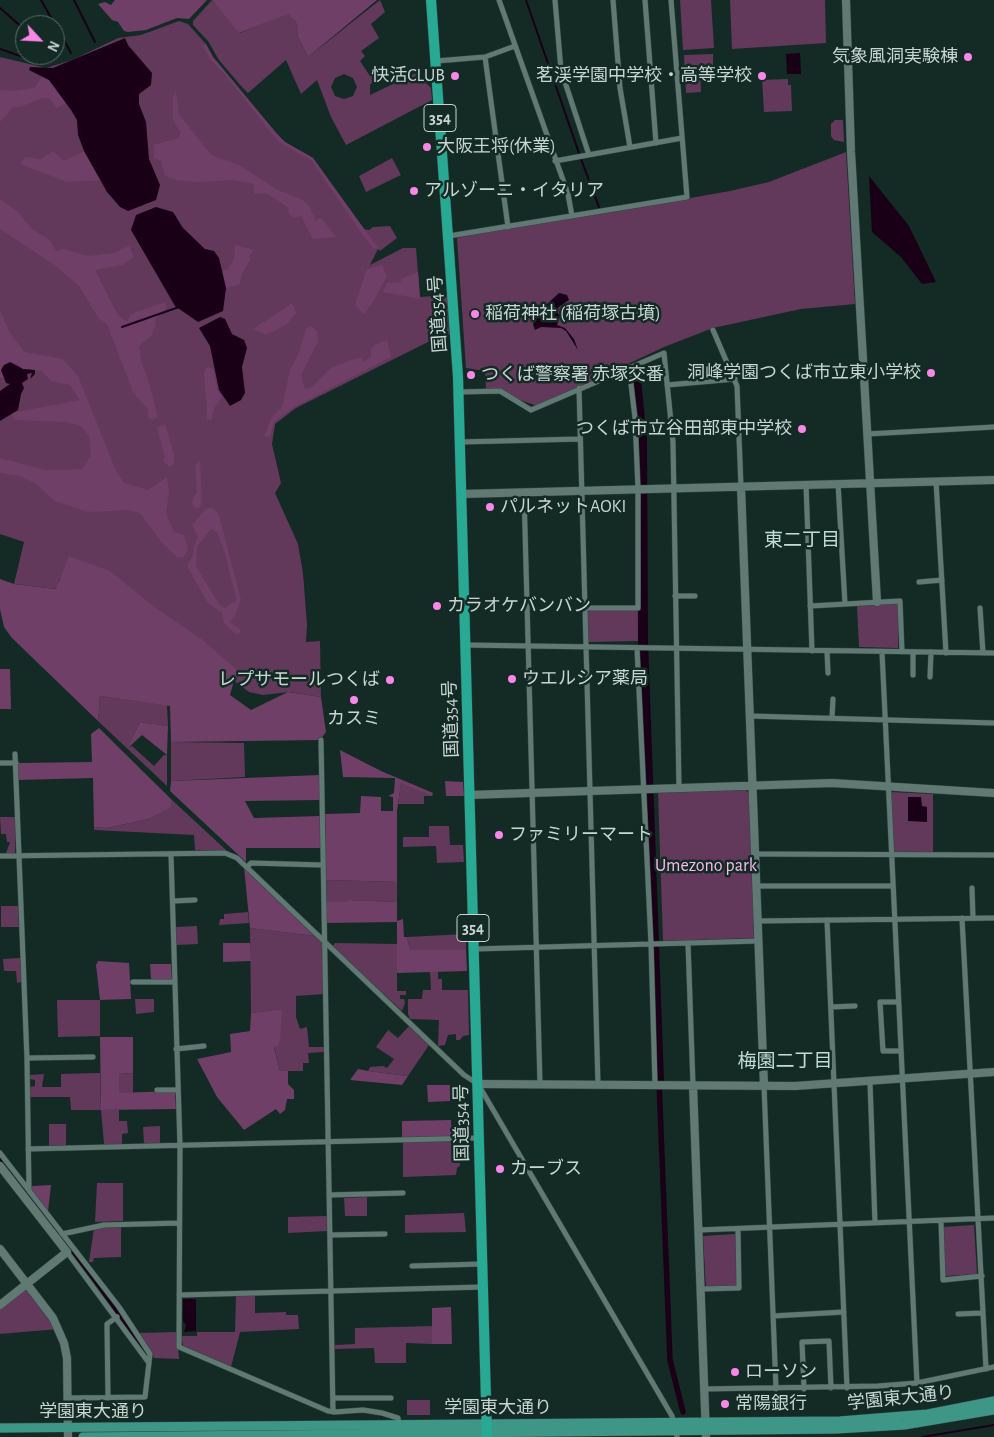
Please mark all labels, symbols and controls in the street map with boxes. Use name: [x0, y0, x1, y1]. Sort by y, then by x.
north arrow: [15, 15, 65, 65]
text: N: [44, 39, 61, 53]
place label: 気象風洞実験棟: [832, 46, 958, 68]
marker: 気象風洞実験棟: [962, 51, 974, 63]
place label: 快活CLUB: [371, 65, 445, 87]
place label: 茗渓学園中学校・高等学校: [536, 65, 752, 87]
marker: 快活CLUB: [449, 70, 461, 82]
marker: 茗渓学園中学校・高等学校: [756, 70, 768, 82]
road number: 354: [424, 105, 456, 132]
place label: 大阪王将(休業): [437, 136, 556, 158]
marker: 大阪王将(休業): [421, 141, 433, 153]
place label: アルゾーニ・イタリア: [424, 180, 604, 202]
marker: アルゾーニ・イタリア: [408, 185, 420, 197]
street label: 国道354号: [425, 275, 451, 353]
place label: 稲荷神社 (稲荷塚古墳): [485, 303, 661, 325]
marker: 稲荷神社 (稲荷塚古墳): [469, 308, 481, 320]
place label: 洞峰学園つくば市立東小学校: [687, 362, 921, 384]
place label: つくば警察署 赤塚交番: [481, 364, 664, 386]
marker: 洞峰学園つくば市立東小学校: [925, 367, 937, 379]
marker: つくば警察署 赤塚交番: [465, 369, 477, 381]
place label: つくば市立谷田部東中学校: [576, 418, 792, 440]
marker: つくば市立谷田部東中学校: [796, 423, 808, 435]
place label: パルネットAOKI: [500, 496, 626, 518]
marker: パルネットAOKI: [484, 501, 496, 513]
district label: 東二丁目: [764, 529, 840, 551]
place label: カラオケバンバン: [447, 595, 591, 617]
marker: カラオケバンバン: [431, 600, 443, 612]
place label: ウエルシア薬局: [522, 668, 648, 690]
place label: レプサモールつくば: [218, 669, 380, 691]
marker: ウエルシア薬局: [506, 673, 518, 685]
marker: レプサモールつくば: [384, 674, 396, 686]
street label: 国道354号: [439, 680, 463, 758]
marker: カスミ: [348, 694, 360, 706]
place label: カスミ: [327, 708, 381, 730]
place label: ファミリーマート: [509, 824, 653, 846]
marker: ファミリーマート: [493, 829, 505, 841]
park label: Umezono park: [655, 855, 757, 877]
road number: 354: [457, 914, 489, 941]
district label: 梅園二丁目: [738, 1050, 832, 1072]
street label: 国道354号: [451, 1084, 473, 1162]
place label: カーブス: [510, 1158, 582, 1180]
marker: カーブス: [494, 1163, 506, 1175]
place label: ローソン: [745, 1361, 817, 1383]
marker: ローソン: [729, 1366, 741, 1378]
street label: 学園東大通り: [846, 1382, 956, 1414]
place label: 常陽銀行: [735, 1393, 807, 1415]
street label: 学園東大通り: [444, 1397, 552, 1419]
marker: 常陽銀行: [719, 1398, 731, 1410]
street label: 学園東大通り: [39, 1401, 147, 1423]

